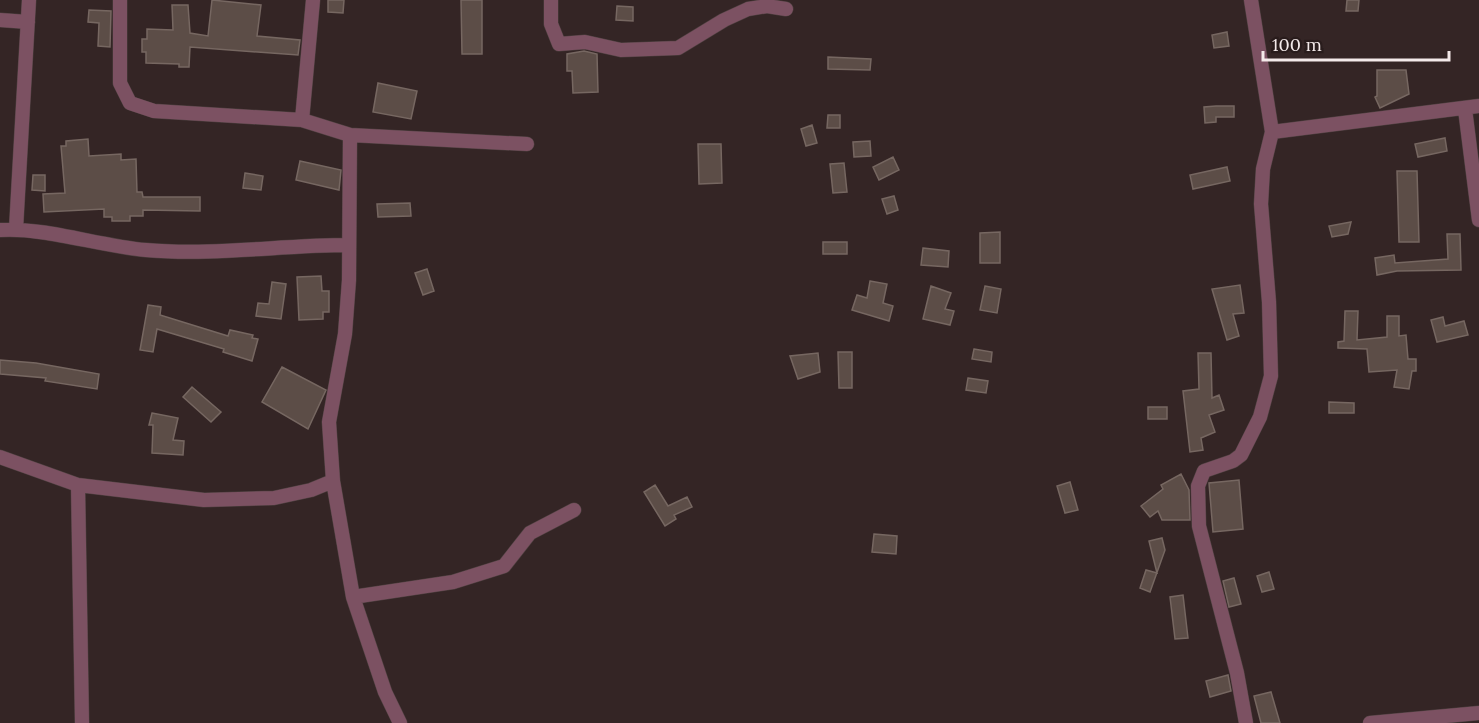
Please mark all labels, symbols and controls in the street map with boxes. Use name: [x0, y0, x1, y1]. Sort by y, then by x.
scale bar: [1263, 24, 1449, 62]
text: 100 m: [1272, 33, 1322, 56]

